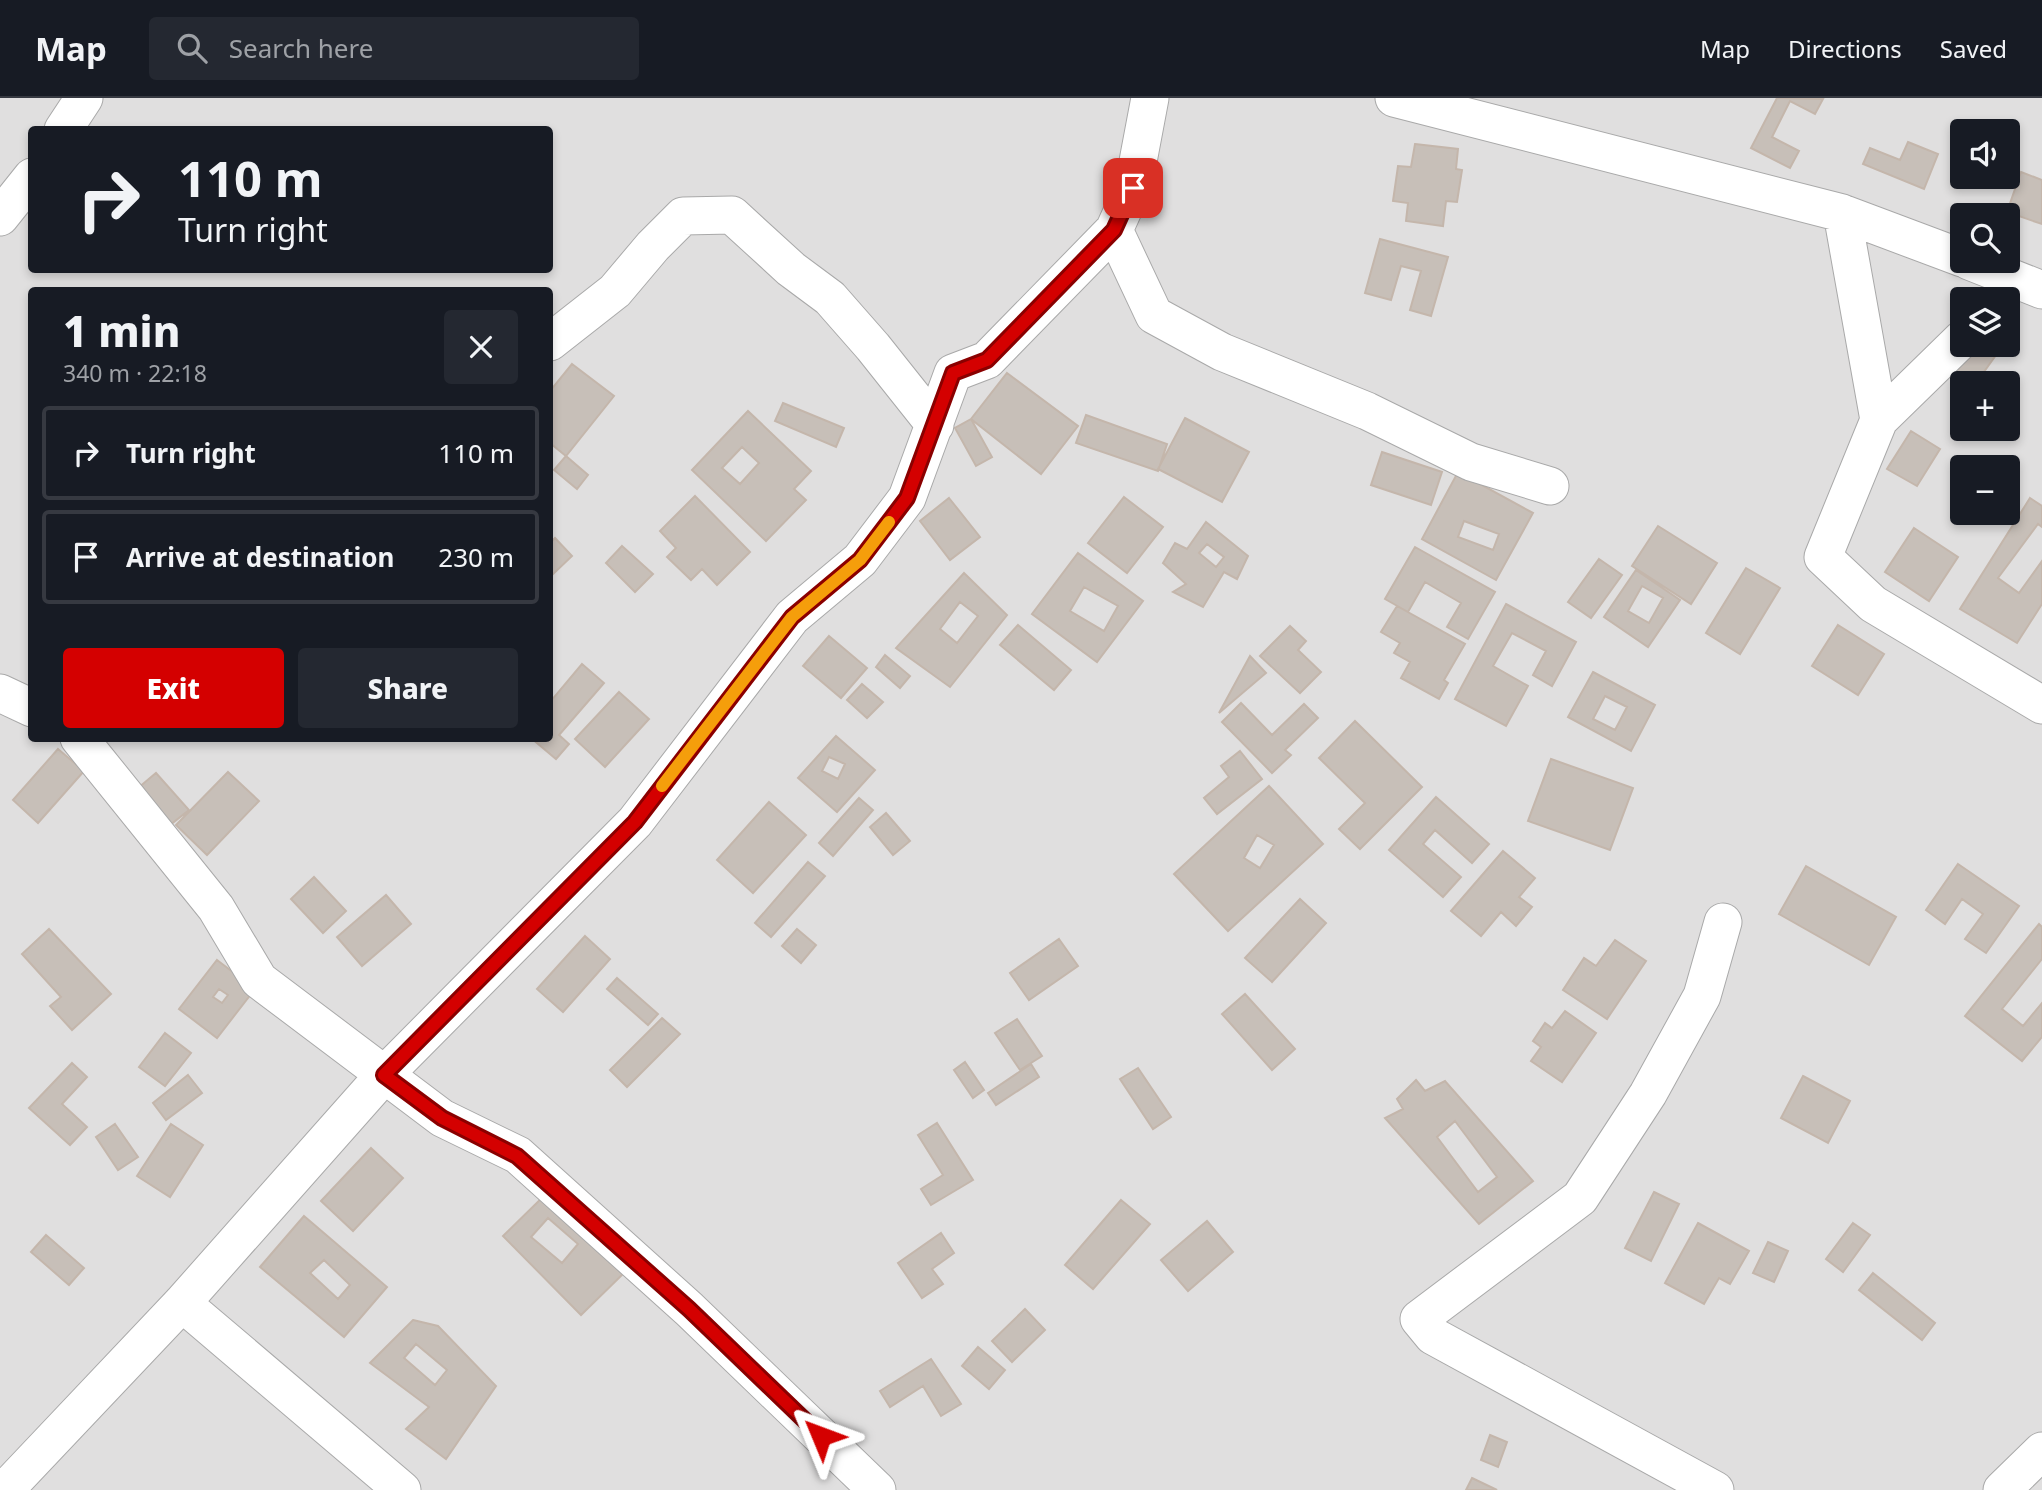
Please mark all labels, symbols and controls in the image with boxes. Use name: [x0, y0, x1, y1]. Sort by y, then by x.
search box: [149, 17, 639, 80]
text: Map: [35, 26, 107, 71]
icon: search: [173, 29, 211, 67]
text: Search here: [229, 30, 373, 66]
text: Map: [1700, 32, 1750, 65]
text: Directions: [1788, 32, 1902, 65]
text: Saved: [1940, 32, 2007, 65]
map controls: [1950, 119, 2020, 525]
button: sound: [1950, 119, 2020, 189]
text: 110 m: [178, 145, 323, 211]
icon: right: [63, 154, 154, 245]
pin: [1103, 158, 1163, 218]
icon: arrive: [1114, 169, 1152, 207]
button: search: [1950, 203, 2020, 273]
text: Turn right: [178, 208, 328, 251]
button: layers: [1950, 287, 2020, 357]
text: 1 min: [63, 302, 180, 359]
button: close: [444, 310, 518, 384]
text: 340 m · 22:18: [63, 357, 207, 389]
button: +: [1950, 371, 2020, 441]
icon: right: [67, 434, 105, 472]
text: Turn right: [126, 435, 256, 471]
text: 110 m: [438, 435, 514, 471]
button: −: [1950, 455, 2020, 525]
icon: arrive: [67, 538, 105, 576]
text: Arrive at destination: [126, 539, 395, 575]
text: 230 m: [438, 539, 514, 575]
button: Exit: [63, 648, 284, 728]
button: Share: [298, 648, 518, 728]
position arrow: [784, 1399, 858, 1473]

